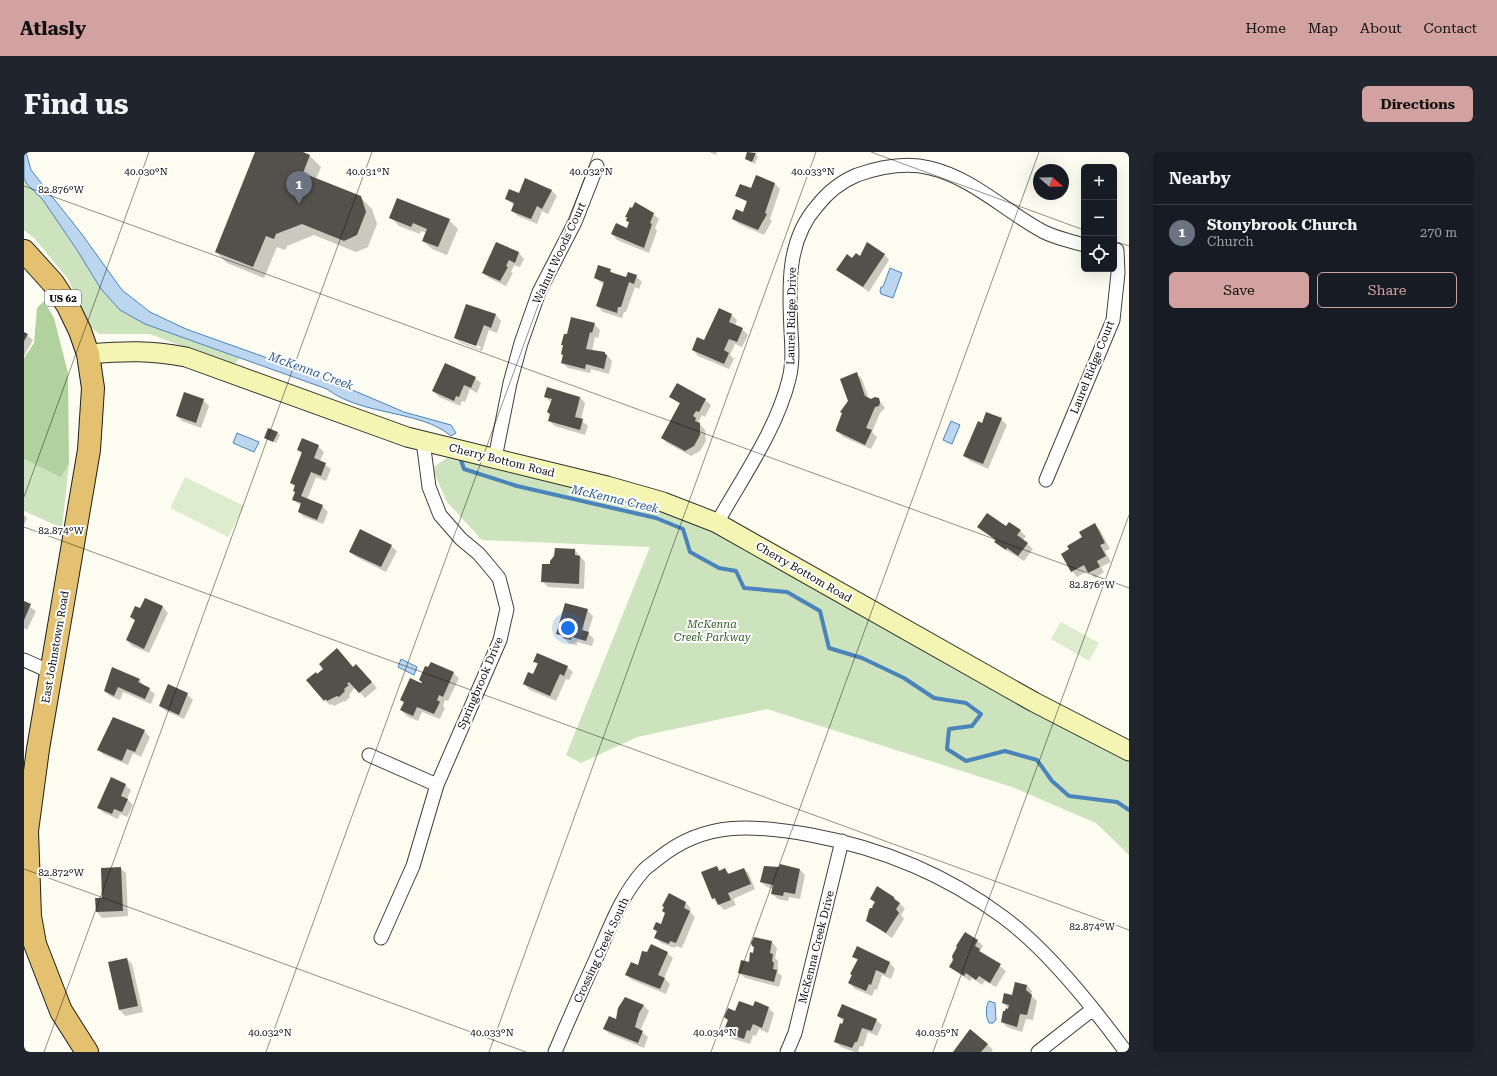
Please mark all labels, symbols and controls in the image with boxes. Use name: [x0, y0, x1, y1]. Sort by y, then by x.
text: Atlasly: [20, 17, 86, 40]
text: Home: [1245, 20, 1286, 36]
text: Map: [1308, 20, 1338, 36]
text: About: [1360, 20, 1402, 36]
text: Contact: [1424, 20, 1477, 36]
button: Directions: [1362, 86, 1473, 122]
text: Find us: [24, 88, 128, 121]
north arrow: [1033, 164, 1069, 200]
map controls: [1081, 164, 1117, 272]
button: +: [1081, 164, 1117, 200]
text: 40.030°N: [124, 166, 168, 177]
text: 40.031°N: [346, 166, 390, 177]
text: 40.032°N: [569, 166, 613, 177]
text: 40.033°N: [791, 166, 835, 177]
text: Nearby: [1169, 168, 1231, 188]
pin: 1: [286, 171, 312, 204]
text: 82.876°W: [38, 184, 85, 195]
street label: Walnut Woods Court: [530, 200, 589, 306]
button: −: [1081, 200, 1117, 236]
text: Stonybrook Church: [1207, 216, 1357, 234]
text: 1: [1178, 225, 1186, 240]
text: 270 m: [1420, 225, 1457, 240]
text: Church: [1207, 234, 1254, 249]
button: locate: [1081, 236, 1117, 272]
street label: Laurel Ridge Drive: [784, 267, 799, 365]
button: Save: [1169, 272, 1309, 308]
button: Share: [1317, 272, 1457, 308]
road number: US 62: [45, 290, 81, 306]
street label: Laurel Ridge Court: [1068, 319, 1117, 416]
water label: McKenna Creek: [266, 349, 356, 393]
street label: Cherry Bottom Road: [448, 441, 556, 480]
water label: McKenna Creek: [569, 482, 660, 516]
text: 82.874°W: [38, 525, 85, 536]
street label: Cherry Bottom Road: [753, 540, 854, 605]
text: 82.876°W: [1069, 579, 1116, 590]
street label: East Johnstown Road: [39, 590, 72, 704]
your location: [558, 618, 578, 638]
park label: McKenna Creek Parkway: [674, 618, 751, 644]
street label: Springbrook Drive: [455, 635, 506, 731]
text: 82.872°W: [38, 867, 85, 878]
street label: McKenna Creek Drive: [796, 889, 837, 1005]
street label: Crossing Creek South: [571, 895, 632, 1005]
text: 82.874°W: [1069, 921, 1116, 932]
text: 40.032°N: [248, 1027, 292, 1038]
text: 40.033°N: [470, 1027, 514, 1038]
text: 40.034°N: [693, 1027, 737, 1038]
text: 40.035°N: [915, 1027, 959, 1038]

